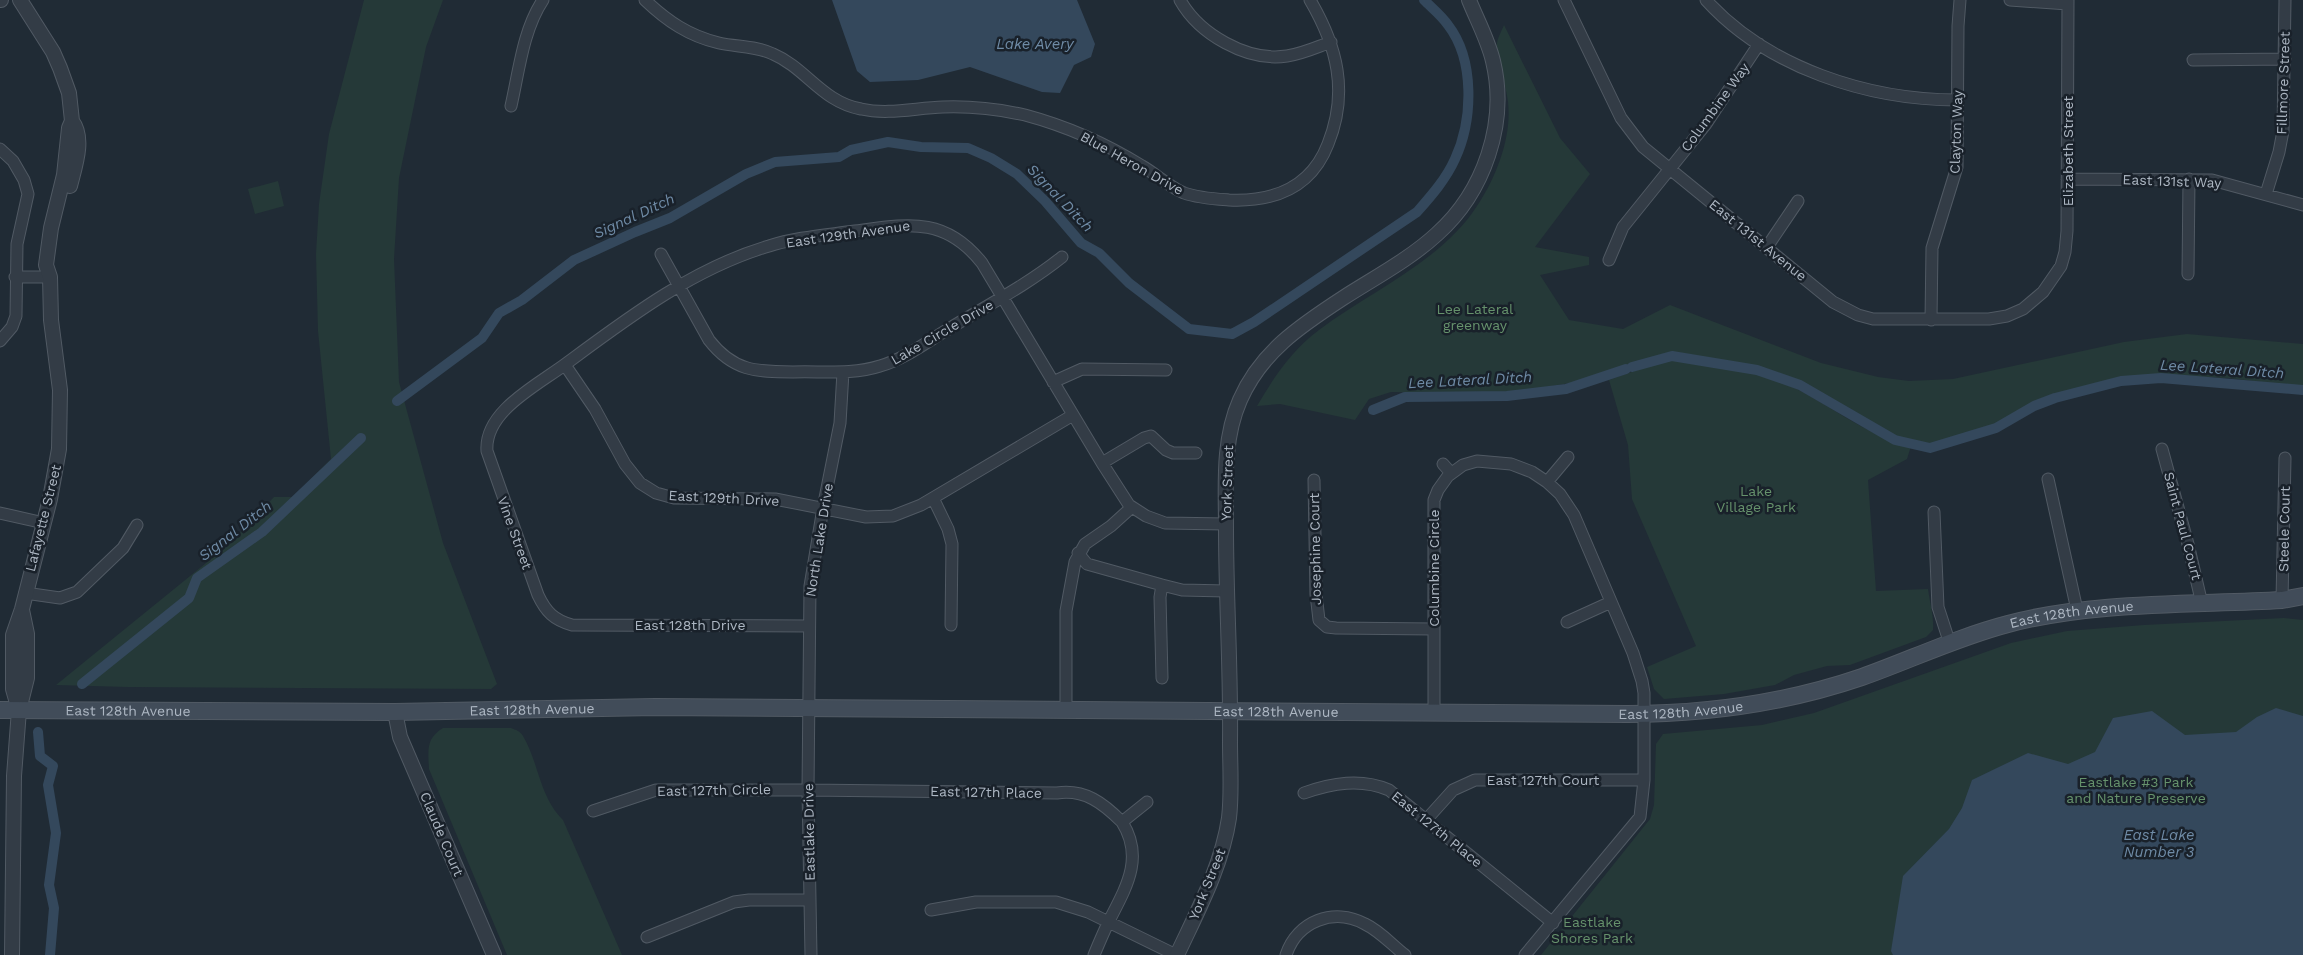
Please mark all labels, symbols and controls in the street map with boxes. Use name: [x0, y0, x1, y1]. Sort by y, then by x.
street label: Fillmore Street: [2273, 31, 2293, 135]
water label: Lake Avery: [996, 35, 1075, 53]
street label: Columbine Way: [1677, 59, 1753, 154]
street label: Clayton Way: [1947, 89, 1965, 174]
street label: Elizabeth Street: [2060, 96, 2076, 206]
street label: Blue Heron Drive: [1078, 128, 1186, 198]
water label: Signal Ditch: [1023, 160, 1097, 236]
street label: East 131st Way: [2122, 171, 2223, 191]
water label: Signal Ditch: [591, 189, 677, 243]
street label: East 131st Avenue: [1706, 196, 1810, 284]
street label: East 129th Avenue: [785, 217, 911, 251]
street label: Lake Circle Drive: [888, 296, 996, 368]
park label: Lee Lateral greenway: [1437, 301, 1514, 333]
water label: Lee Lateral Ditch: [2159, 356, 2285, 382]
water label: Lee Lateral Ditch: [1407, 368, 1533, 392]
street label: York Street: [1218, 445, 1236, 521]
street label: Lafayette Street: [22, 463, 64, 573]
street label: Saint Paul Court: [2161, 470, 2205, 582]
street label: North Lake Drive: [802, 482, 836, 598]
park label: Lake Village Park: [1716, 483, 1796, 515]
street label: Steele Court: [2275, 486, 2293, 572]
street label: East 129th Drive: [668, 487, 780, 509]
street label: Josephine Court: [1306, 493, 1324, 605]
street label: Vine Street: [494, 494, 536, 572]
water label: Signal Ditch: [195, 497, 275, 565]
street label: Columbine Circle: [1426, 509, 1442, 627]
street label: East 128th Avenue: [2008, 598, 2134, 631]
street label: East 128th Drive: [635, 617, 745, 633]
street label: East 128th Avenue: [1618, 698, 1744, 722]
street label: East 128th Avenue: [469, 700, 595, 719]
street label: East 128th Avenue: [65, 702, 191, 719]
street label: East 128th Avenue: [1213, 703, 1339, 720]
street label: East 127th Court: [1487, 772, 1600, 788]
park label: Eastlake #3 Park and Nature Preserve: [2066, 774, 2206, 806]
street label: East 127th Circle: [657, 781, 771, 799]
street label: Eastlake Drive: [800, 783, 818, 881]
street label: East 127th Place: [930, 783, 1042, 801]
street label: East 127th Place: [1389, 788, 1485, 870]
street label: Claude Court: [417, 790, 467, 879]
water label: East Lake Number 3: [2123, 826, 2195, 861]
street label: York Street: [1185, 846, 1229, 922]
park label: Eastlake Shores Park: [1551, 914, 1633, 946]

